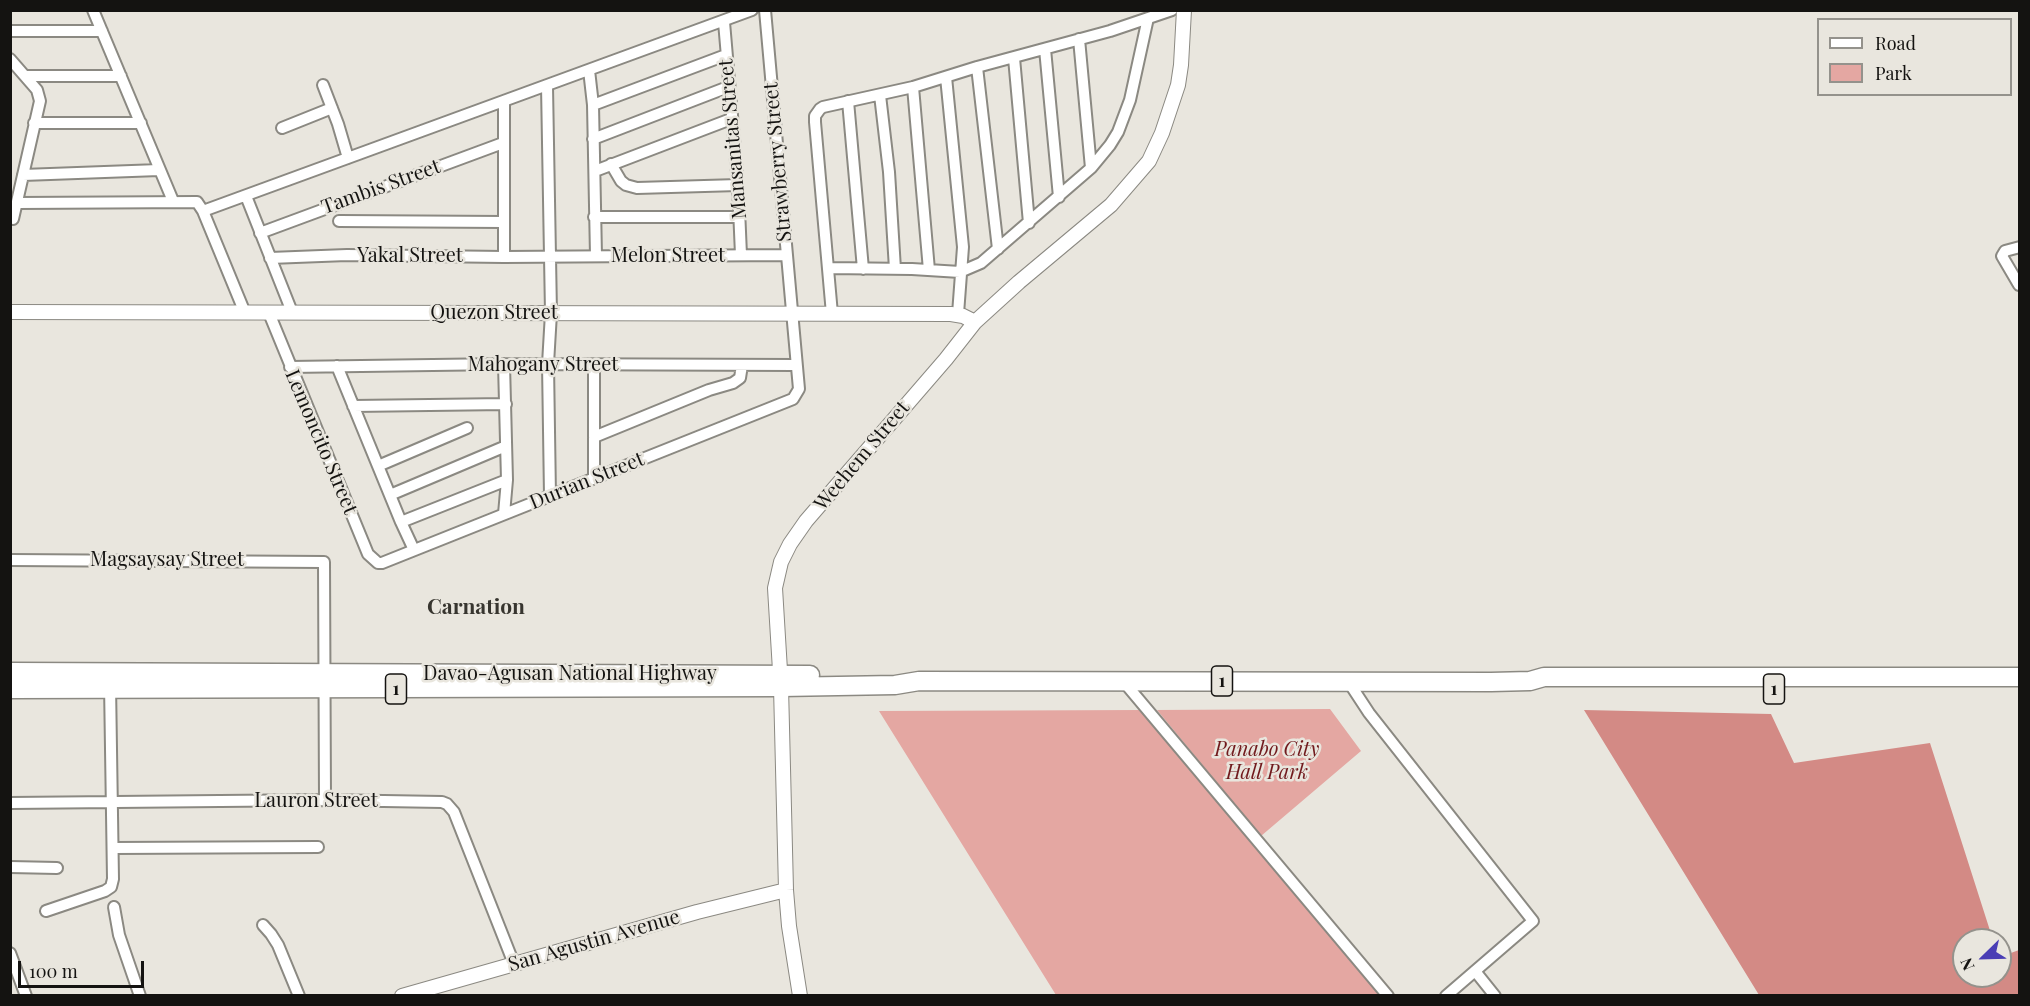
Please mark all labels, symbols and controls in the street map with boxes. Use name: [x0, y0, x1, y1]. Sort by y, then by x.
legend: [1817, 18, 2012, 96]
text: Road: [1875, 31, 1916, 55]
street label: Mansanitas Street: [714, 58, 752, 220]
text: Park: [1875, 61, 1912, 85]
street label: Strawberry Street: [759, 81, 797, 243]
street label: Tambis Street: [318, 154, 444, 220]
street label: Yakal Street: [357, 244, 463, 268]
street label: Melon Street: [611, 244, 725, 268]
street label: Quezon Street: [430, 301, 558, 325]
street label: Mahogany Street: [468, 353, 618, 377]
street label: Lemoncito Street: [280, 366, 362, 518]
street label: Weehem Street: [809, 396, 915, 516]
street label: Durian Street: [526, 447, 648, 515]
street label: Magsaysay Street: [90, 548, 244, 572]
district label: Carnation: [427, 594, 525, 620]
street label: Davao-Agusan National Highway: [423, 662, 717, 686]
road number: 1: [1212, 666, 1232, 696]
road number: 1: [386, 674, 406, 704]
road number: 1: [1764, 674, 1784, 704]
park label: Panabo City Hall Park: [1215, 738, 1319, 785]
street label: Lauron Street: [254, 789, 378, 813]
street label: San Agustin Avenue: [505, 905, 683, 977]
north arrow: [1952, 928, 2012, 988]
scale bar: [21, 949, 147, 987]
text: N: [1955, 955, 1979, 974]
text: 100 m: [29, 959, 78, 983]

